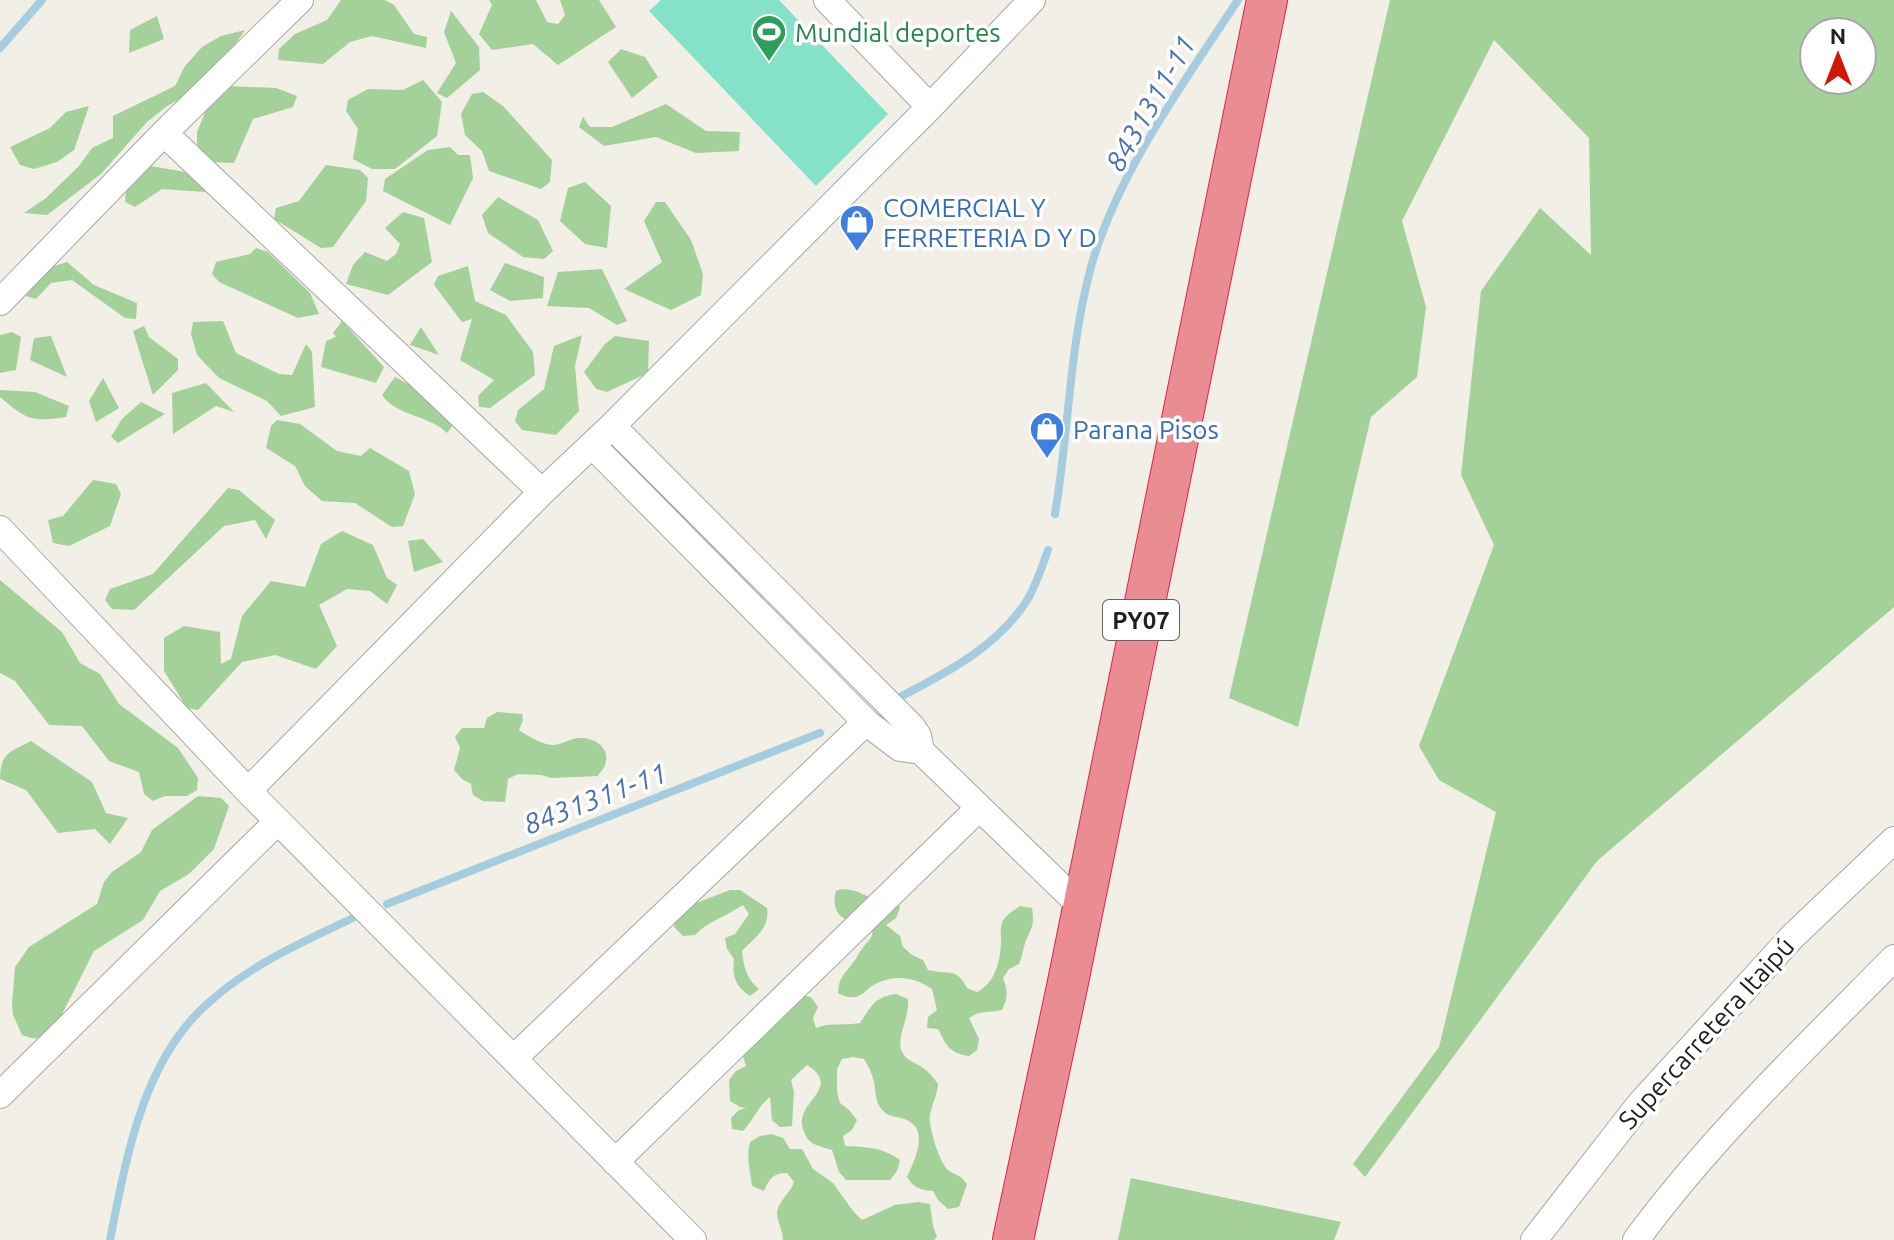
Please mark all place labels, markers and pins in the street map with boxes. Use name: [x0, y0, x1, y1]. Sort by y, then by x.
sports icon: Mundial deportes: [750, 13, 788, 63]
place label: Mundial deportes: [795, 18, 1001, 47]
place label: COMERCIAL Y FERRETERIA D Y D: [883, 193, 1097, 252]
shop icon: COMERCIAL Y FERRETERIA D Y D: [838, 203, 876, 253]
shop icon: Parana Pisos: [1028, 410, 1066, 460]
place label: Parana Pisos: [1073, 415, 1219, 444]

